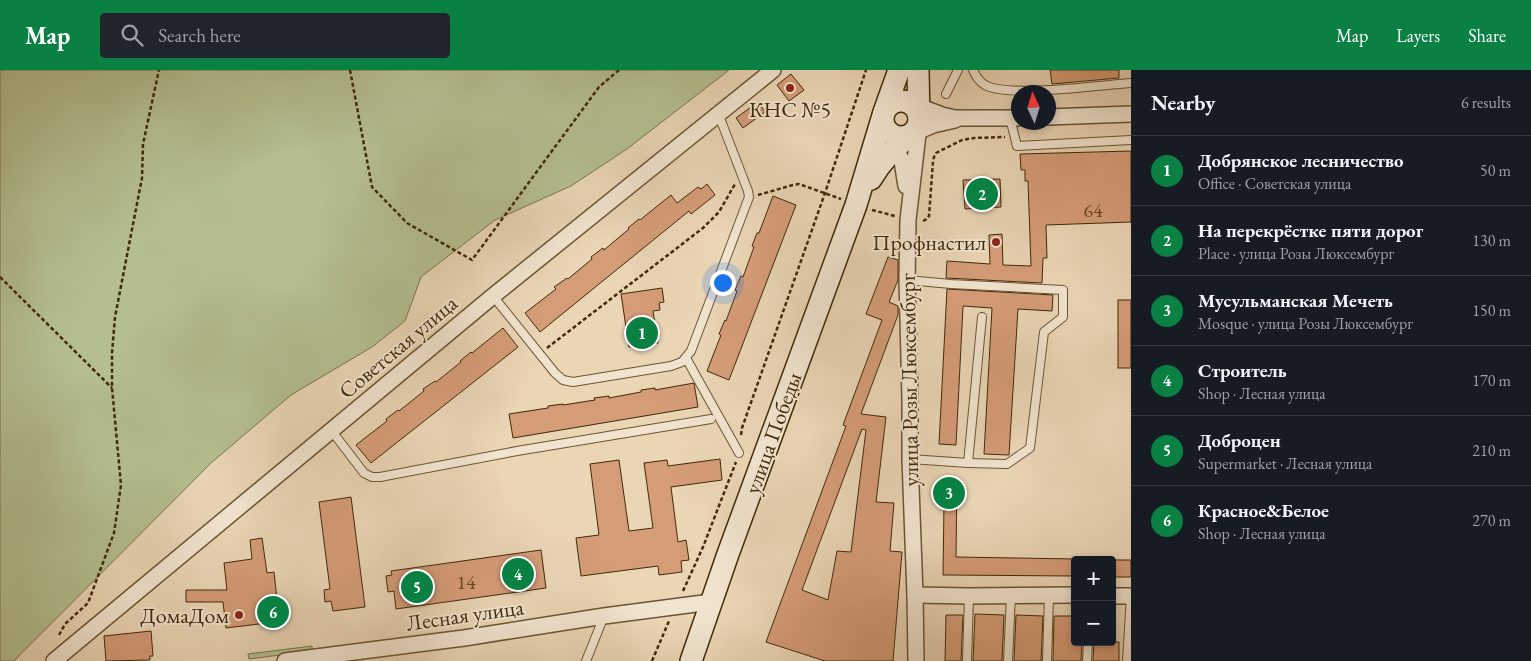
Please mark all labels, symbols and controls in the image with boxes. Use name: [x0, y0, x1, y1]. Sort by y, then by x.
search box: [100, 13, 450, 58]
text: Map: [25, 20, 70, 51]
icon: search: [118, 21, 146, 49]
text: Search here: [158, 23, 241, 48]
text: Map: [1336, 24, 1368, 47]
text: Layers: [1396, 24, 1440, 47]
text: Share: [1468, 24, 1506, 47]
marker: КНС №5: [784, 82, 796, 94]
north arrow: [1011, 85, 1056, 130]
text: Nearby: [1151, 89, 1215, 116]
text: 6 results: [1461, 92, 1511, 113]
place label: КНС №5: [749, 95, 831, 124]
text: Добрянское лесничество: [1198, 148, 1404, 173]
text: 1: [1163, 160, 1171, 181]
text: 50 m: [1480, 160, 1511, 181]
text: Office · Советская улица: [1198, 173, 1351, 194]
pin: 2: [966, 175, 998, 213]
house number: 64: [1083, 197, 1103, 223]
text: На перекрёстке пяти дорог: [1198, 218, 1423, 243]
place label: Профнастил: [872, 228, 986, 257]
text: 2: [1163, 230, 1171, 251]
text: 130 m: [1472, 230, 1511, 251]
marker: Профнастил: [990, 236, 1002, 248]
text: Place · улица Розы Люксембург: [1198, 243, 1394, 264]
your location: [710, 270, 736, 296]
street label: улица Розы Люксембург: [893, 273, 925, 487]
text: Мусульманская Мечеть: [1198, 288, 1393, 313]
street label: Советская улица: [333, 289, 464, 405]
text: 3: [1163, 300, 1171, 321]
text: 150 m: [1472, 300, 1511, 321]
text: Mosque · улица Розы Люксембург: [1198, 313, 1413, 334]
pin: 1: [626, 314, 658, 352]
text: Строитель: [1198, 358, 1287, 383]
street label: улица Победы: [738, 368, 808, 498]
text: 4: [1163, 370, 1171, 391]
text: 170 m: [1472, 370, 1511, 391]
text: Shop · Лесная улица: [1198, 383, 1326, 404]
text: Доброцен: [1198, 428, 1281, 453]
text: 5: [1163, 440, 1171, 461]
text: 210 m: [1472, 440, 1511, 461]
text: Supermarket · Лесная улица: [1198, 453, 1372, 474]
pin: 3: [933, 474, 965, 512]
text: Красное&Белое: [1198, 498, 1329, 523]
text: 6: [1163, 510, 1171, 531]
text: 270 m: [1472, 510, 1511, 531]
text: Shop · Лесная улица: [1198, 523, 1326, 544]
pin: 4: [502, 555, 534, 593]
map controls: [1071, 556, 1116, 646]
button: +: [1071, 556, 1116, 601]
pin: 5: [401, 568, 433, 606]
house number: 14: [456, 569, 476, 595]
street label: Лесная улица: [404, 592, 526, 638]
pin: 6: [257, 593, 289, 631]
place label: ДомаДом: [140, 601, 229, 630]
button: −: [1071, 601, 1116, 646]
marker: ДомаДом: [233, 609, 245, 621]

